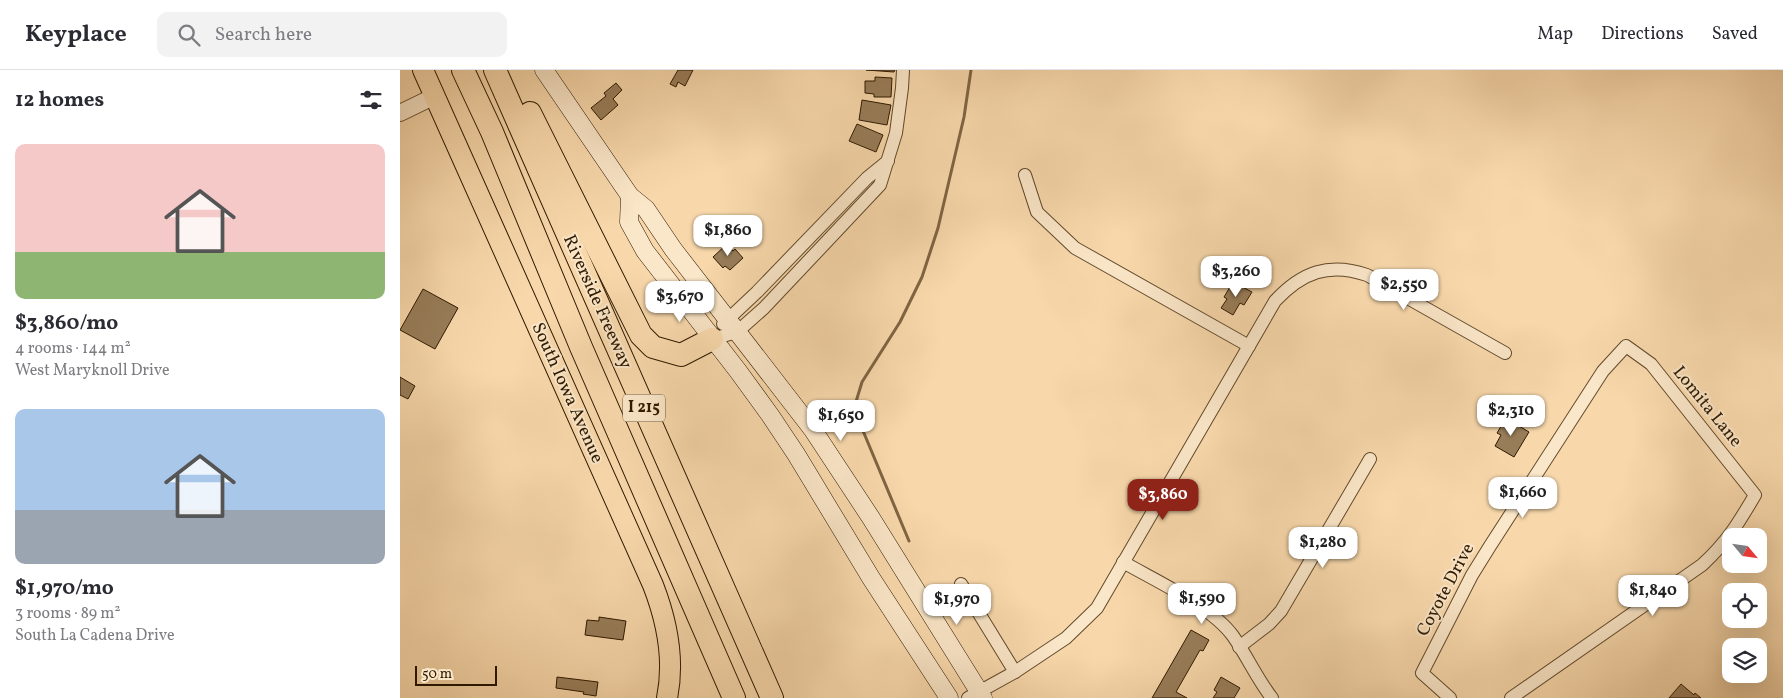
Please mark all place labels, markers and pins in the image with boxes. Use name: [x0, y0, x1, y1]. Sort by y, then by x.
pin: $1,860: [687, 214, 769, 257]
pin: $3,260: [1195, 256, 1277, 298]
pin: $2,550: [1363, 268, 1445, 311]
pin: $3,670: [639, 280, 721, 323]
pin: $2,310: [1470, 394, 1552, 437]
pin: $1,650: [800, 400, 882, 442]
pin: $1,660: [1482, 476, 1564, 519]
pin: $3,860: [1122, 478, 1204, 521]
pin: $1,280: [1282, 526, 1364, 569]
pin: $1,840: [1612, 574, 1694, 617]
pin: $1,590: [1161, 582, 1243, 625]
pin: $1,970: [916, 584, 998, 626]

